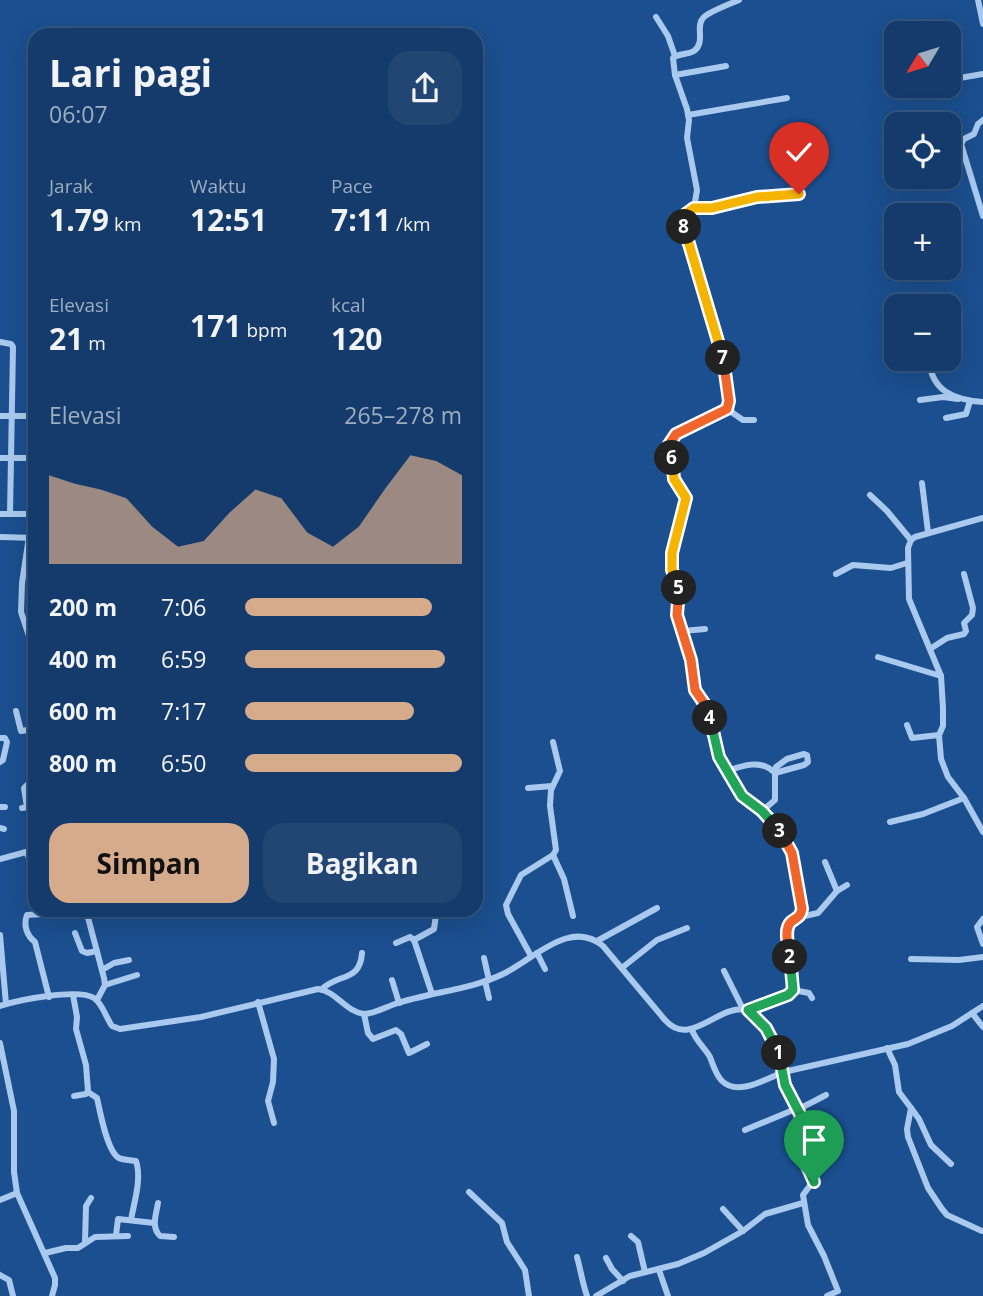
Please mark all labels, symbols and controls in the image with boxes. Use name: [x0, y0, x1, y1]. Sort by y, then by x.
north arrow: [884, 21, 961, 98]
map controls: [884, 21, 961, 371]
text: Lari pagi: [49, 46, 212, 98]
button: share: [388, 51, 462, 125]
text: 06:07: [49, 98, 108, 130]
button: locate: [884, 112, 961, 189]
pin: [769, 122, 829, 194]
icon: check: [780, 133, 818, 171]
text: Jarak: [49, 173, 93, 199]
text: Waktu: [190, 173, 247, 199]
text: Pace: [331, 173, 373, 199]
text: 1.79: [49, 199, 109, 240]
text: 12:51: [190, 199, 267, 240]
text: 7:11: [331, 199, 391, 240]
button: +: [884, 203, 961, 280]
pin: 8: [666, 210, 702, 244]
text: km: [109, 211, 142, 237]
text: /km: [391, 211, 431, 237]
text: 8: [678, 213, 689, 239]
text: Elevasi: [49, 292, 109, 318]
text: kcal: [331, 292, 365, 318]
button: −: [884, 294, 961, 371]
text: 171: [190, 305, 241, 346]
text: bpm: [241, 317, 287, 343]
text: 21: [49, 318, 83, 359]
text: 120: [331, 318, 382, 359]
text: m: [83, 330, 106, 356]
pin: 7: [706, 340, 740, 376]
text: 7: [717, 344, 728, 370]
text: Elevasi: [49, 399, 122, 431]
text: 265–278 m: [344, 399, 462, 431]
pin: 6: [654, 440, 690, 476]
text: 6: [666, 444, 677, 470]
pin: 5: [662, 570, 696, 606]
text: 5: [673, 574, 684, 600]
text: 200 m: [49, 591, 117, 623]
text: 7:06: [161, 591, 207, 623]
text: 400 m: [49, 643, 117, 675]
text: 6:59: [161, 643, 207, 675]
text: 600 m: [49, 695, 117, 727]
text: 7:17: [161, 695, 207, 727]
pin: 4: [692, 700, 728, 736]
text: 4: [704, 704, 715, 730]
text: 800 m: [49, 747, 117, 779]
text: 6:50: [161, 747, 207, 779]
pin: 3: [762, 814, 798, 848]
text: 3: [774, 817, 785, 843]
button: Simpan: [49, 823, 249, 903]
button: Bagikan: [263, 823, 462, 903]
pin: 2: [772, 940, 808, 974]
text: 2: [784, 943, 795, 969]
pin: 1: [762, 1036, 796, 1070]
text: 1: [773, 1039, 784, 1065]
pin: [784, 1110, 844, 1182]
icon: arrive: [795, 1121, 833, 1159]

